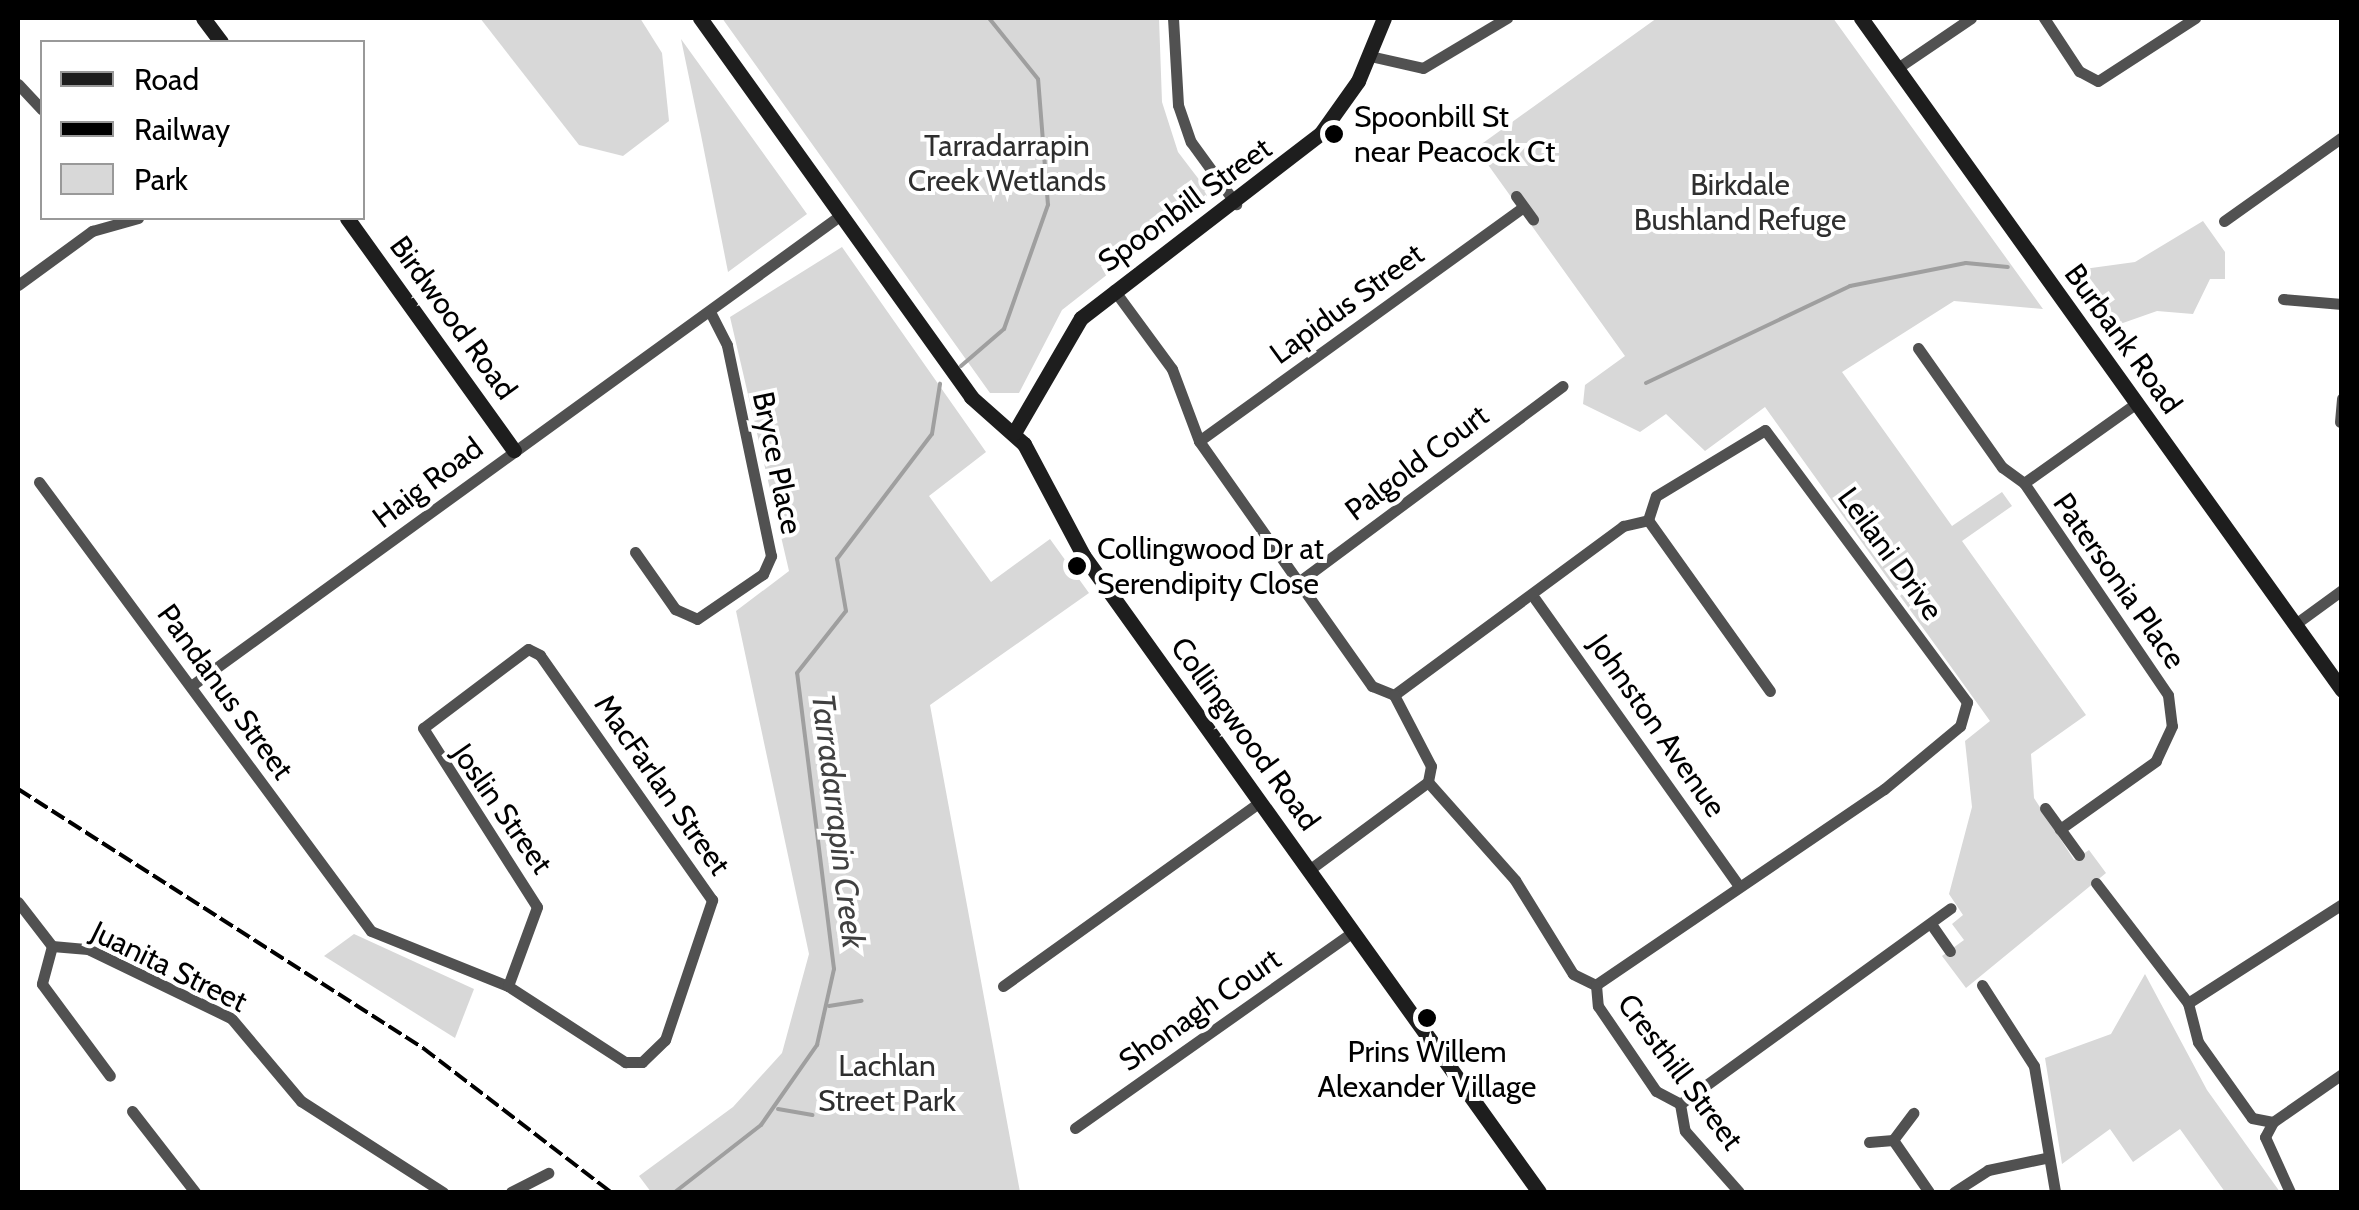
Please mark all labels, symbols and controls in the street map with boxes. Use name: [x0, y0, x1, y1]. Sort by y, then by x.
legend: [40, 40, 365, 220]
text: Road: [134, 61, 199, 98]
place label: Spoonbill St near Peacock Ct: [1354, 99, 1555, 170]
text: Railway: [134, 111, 230, 148]
marker: Spoonbill St near Peacock Ct: [1323, 123, 1345, 145]
park label: Tarradarrapin Creek Wetlands: [908, 128, 1106, 198]
street label: Spoonbill Street: [1092, 130, 1278, 280]
text: Park: [134, 161, 188, 198]
park label: Birkdale Bushland Refuge: [1634, 167, 1846, 238]
street label: Birdwood Road: [382, 229, 524, 407]
street label: Lapidus Street: [1263, 236, 1431, 372]
street label: Burbank Road: [2057, 257, 2189, 421]
street label: Bryce Place: [744, 388, 810, 538]
street label: Palgold Court: [1338, 398, 1496, 528]
street label: Haig Road: [366, 430, 490, 536]
street label: Leilani Drive: [1830, 481, 1950, 627]
street label: Patersonia Place: [2045, 486, 2193, 676]
place label: Collingwood Dr at Serendipity Close: [1097, 531, 1324, 602]
marker: Collingwood Dr at Serendipity Close: [1066, 555, 1088, 577]
street label: Pandanus Street: [149, 597, 301, 787]
street label: Johnston Avenue: [1581, 628, 1733, 824]
street label: Collingwood Road: [1163, 630, 1327, 838]
street label: MacFarlan Street: [586, 688, 738, 882]
water label: Tarradarrapin Creek: [803, 692, 873, 950]
street label: Joslin Street: [444, 737, 560, 881]
street label: Juanita Street: [85, 914, 253, 1020]
street label: Shonagh Court: [1112, 941, 1288, 1079]
street label: Cresthill Street: [1610, 987, 1750, 1157]
marker: Prins Willem Alexander Village: [1416, 1007, 1438, 1029]
place label: Prins Willem Alexander Village: [1318, 1034, 1536, 1104]
park label: Lachlan Street Park: [818, 1048, 956, 1118]

